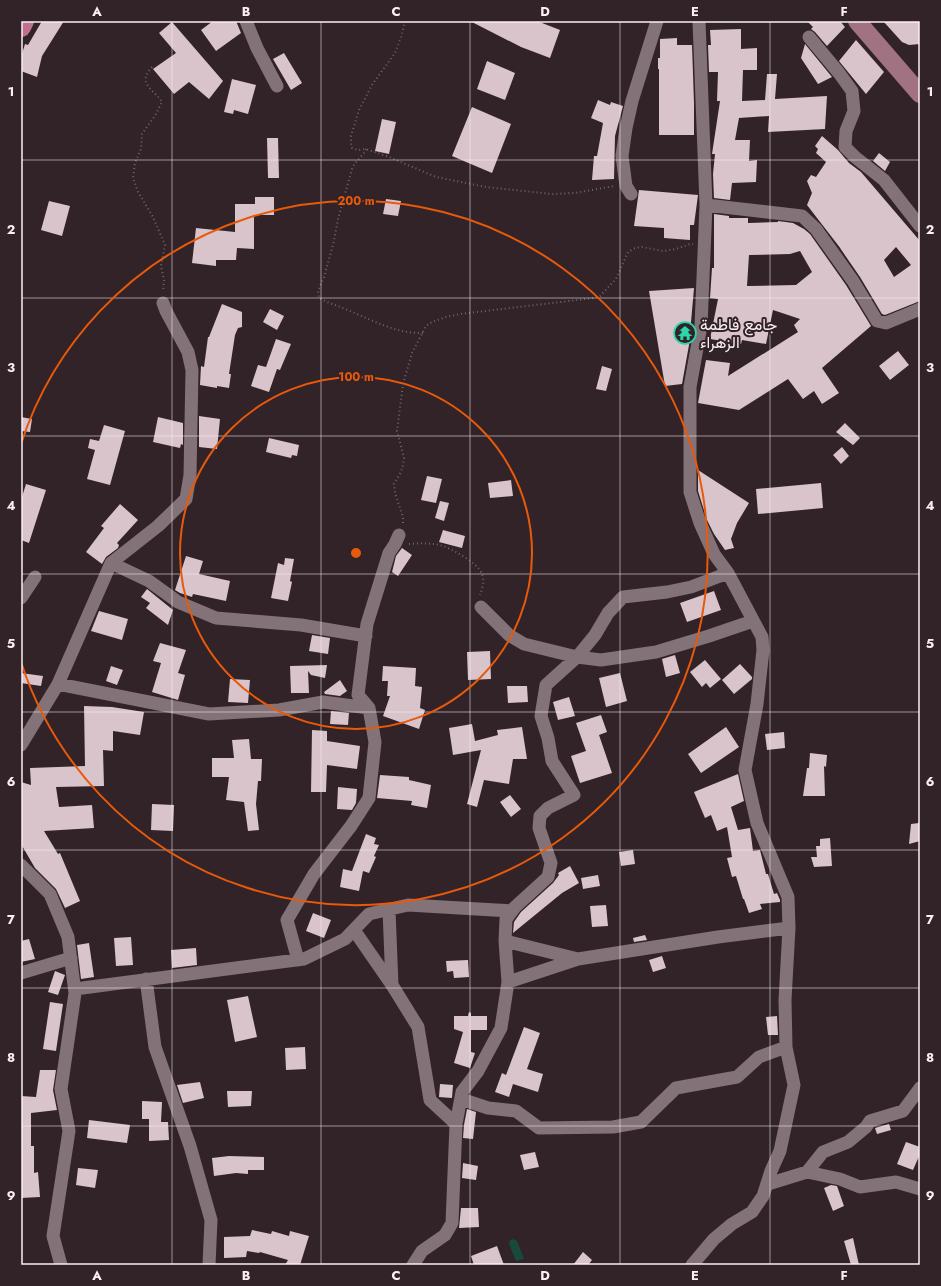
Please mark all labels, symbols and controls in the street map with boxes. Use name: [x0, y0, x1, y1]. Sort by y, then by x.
text: A: [91, 2, 102, 21]
text: B: [242, 2, 251, 21]
text: C: [391, 2, 401, 21]
text: D: [540, 2, 550, 21]
text: E: [691, 2, 699, 21]
text: F: [840, 2, 848, 21]
text: 1: [8, 82, 14, 101]
text: 1: [927, 82, 933, 101]
text: 200 m: [337, 192, 375, 210]
text: 2: [7, 220, 15, 239]
text: 2: [926, 220, 934, 239]
place label: جامع فاطمة الزهراء: [700, 313, 778, 354]
temple icon: جامع فاطمة الزهراء: [672, 320, 698, 346]
text: 3: [7, 358, 15, 377]
text: 3: [926, 358, 934, 377]
text: 100 m: [338, 368, 374, 386]
text: 4: [6, 496, 16, 515]
text: 4: [925, 496, 935, 515]
centre of rings: [349, 546, 363, 560]
text: 5: [7, 634, 15, 653]
text: 5: [926, 634, 934, 653]
text: 6: [7, 772, 16, 791]
text: 6: [926, 772, 935, 791]
text: 7: [7, 910, 15, 929]
text: 7: [926, 910, 934, 929]
text: 8: [7, 1048, 15, 1067]
text: 8: [926, 1048, 934, 1067]
text: 9: [7, 1186, 16, 1205]
text: 9: [926, 1186, 935, 1205]
text: A: [91, 1266, 102, 1285]
text: B: [242, 1266, 251, 1285]
text: C: [391, 1266, 401, 1285]
text: D: [540, 1266, 550, 1285]
text: E: [691, 1266, 699, 1285]
text: F: [840, 1266, 848, 1285]

